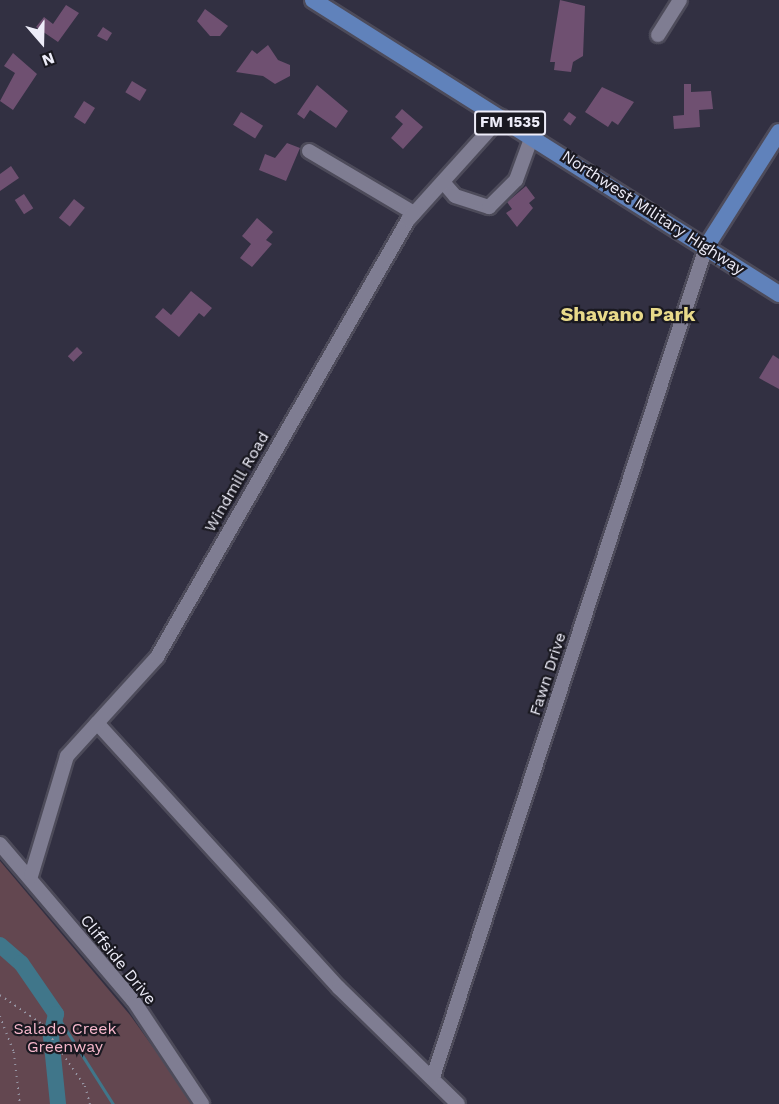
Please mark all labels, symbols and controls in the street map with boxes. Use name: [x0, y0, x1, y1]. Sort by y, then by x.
north arrow: [12, 12, 72, 72]
text: N: [40, 48, 57, 70]
road number: FM 1535: [474, 111, 546, 135]
street label: Northwest Military Highway: [558, 147, 748, 279]
district label: Shavano Park: [560, 302, 696, 326]
street label: Windmill Road: [200, 428, 274, 536]
street label: Fawn Drive: [526, 630, 570, 718]
street label: Cliffside Drive: [76, 911, 160, 1009]
park label: Salado Creek Greenway: [14, 1019, 116, 1057]

